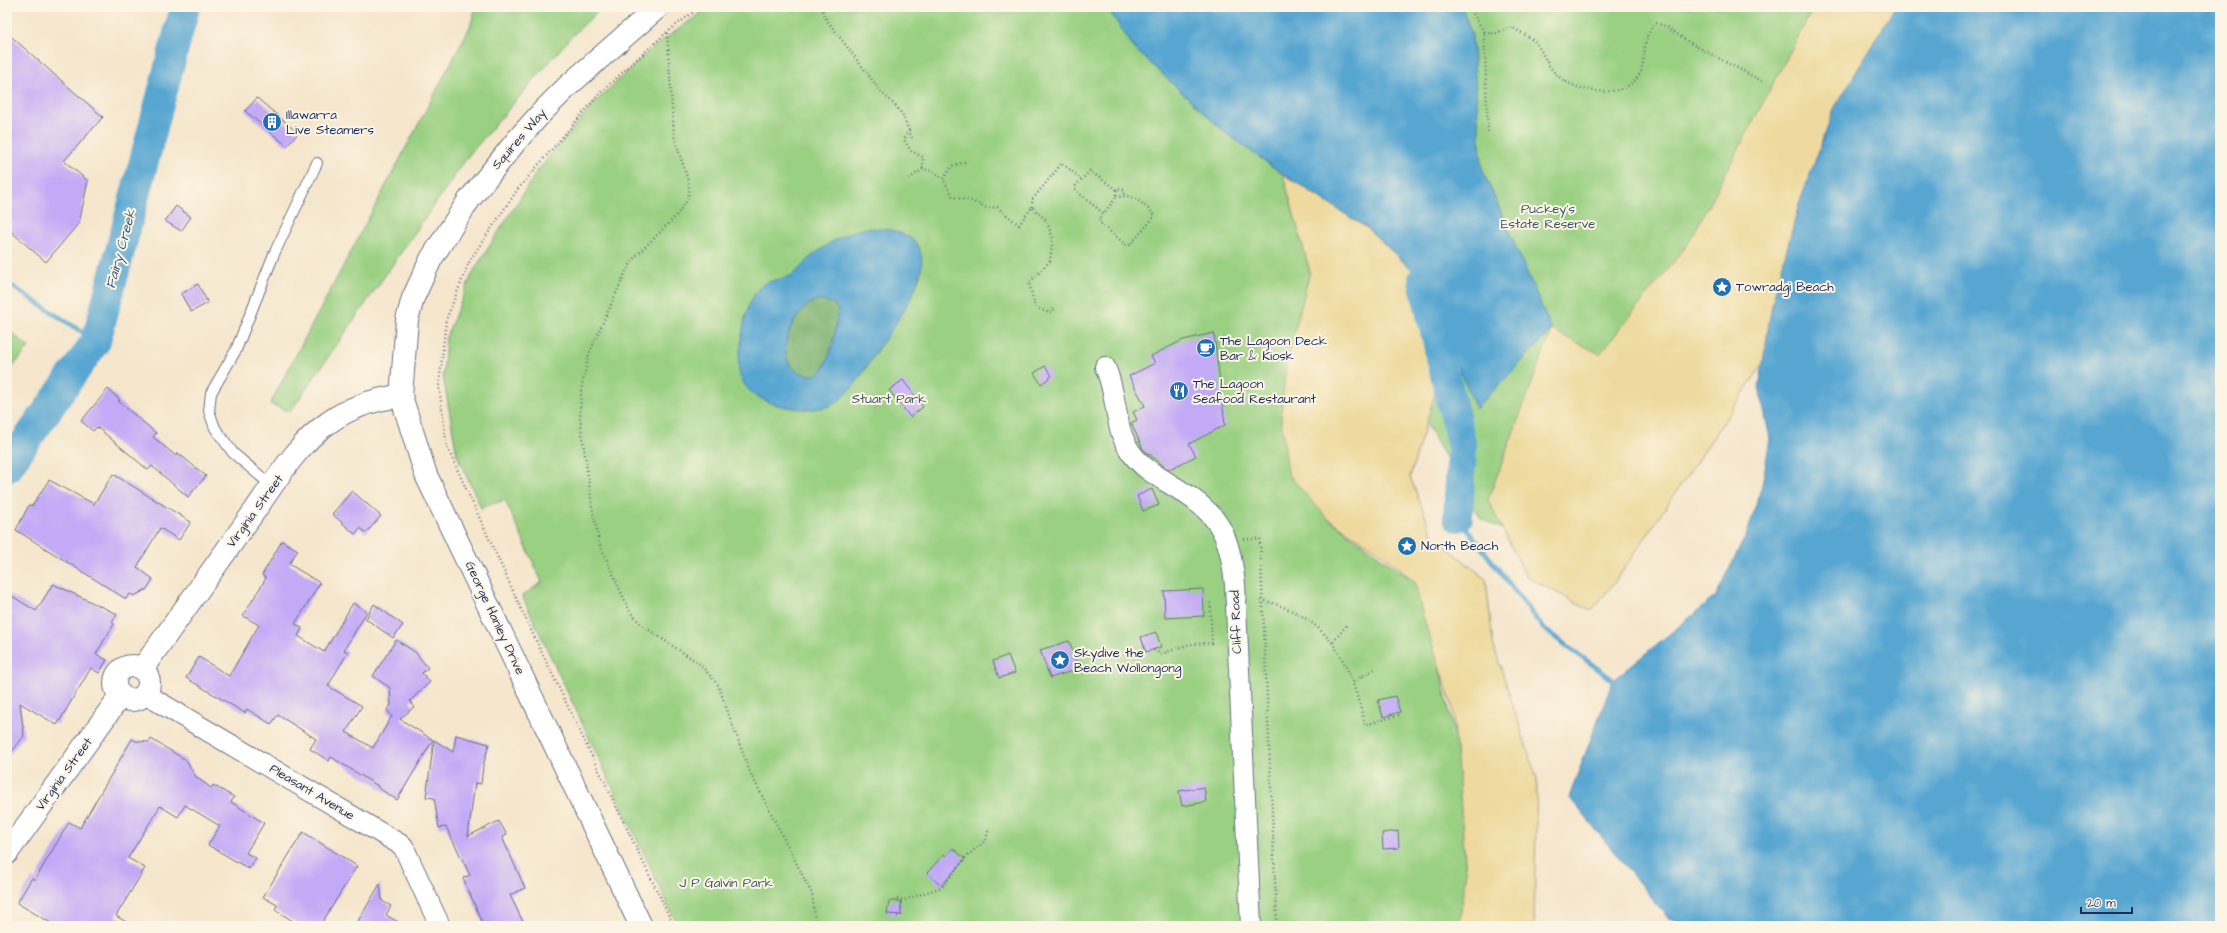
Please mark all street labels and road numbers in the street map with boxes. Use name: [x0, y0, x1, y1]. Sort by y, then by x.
street label: Squires Way: [487, 105, 551, 174]
street label: Virginia Street: [222, 470, 289, 552]
street label: George Hanley Drive: [460, 558, 529, 678]
street label: Cliff Road: [1226, 590, 1246, 654]
street label: Virginia Street: [31, 733, 98, 815]
street label: Pleasant Avenue: [266, 759, 358, 825]

